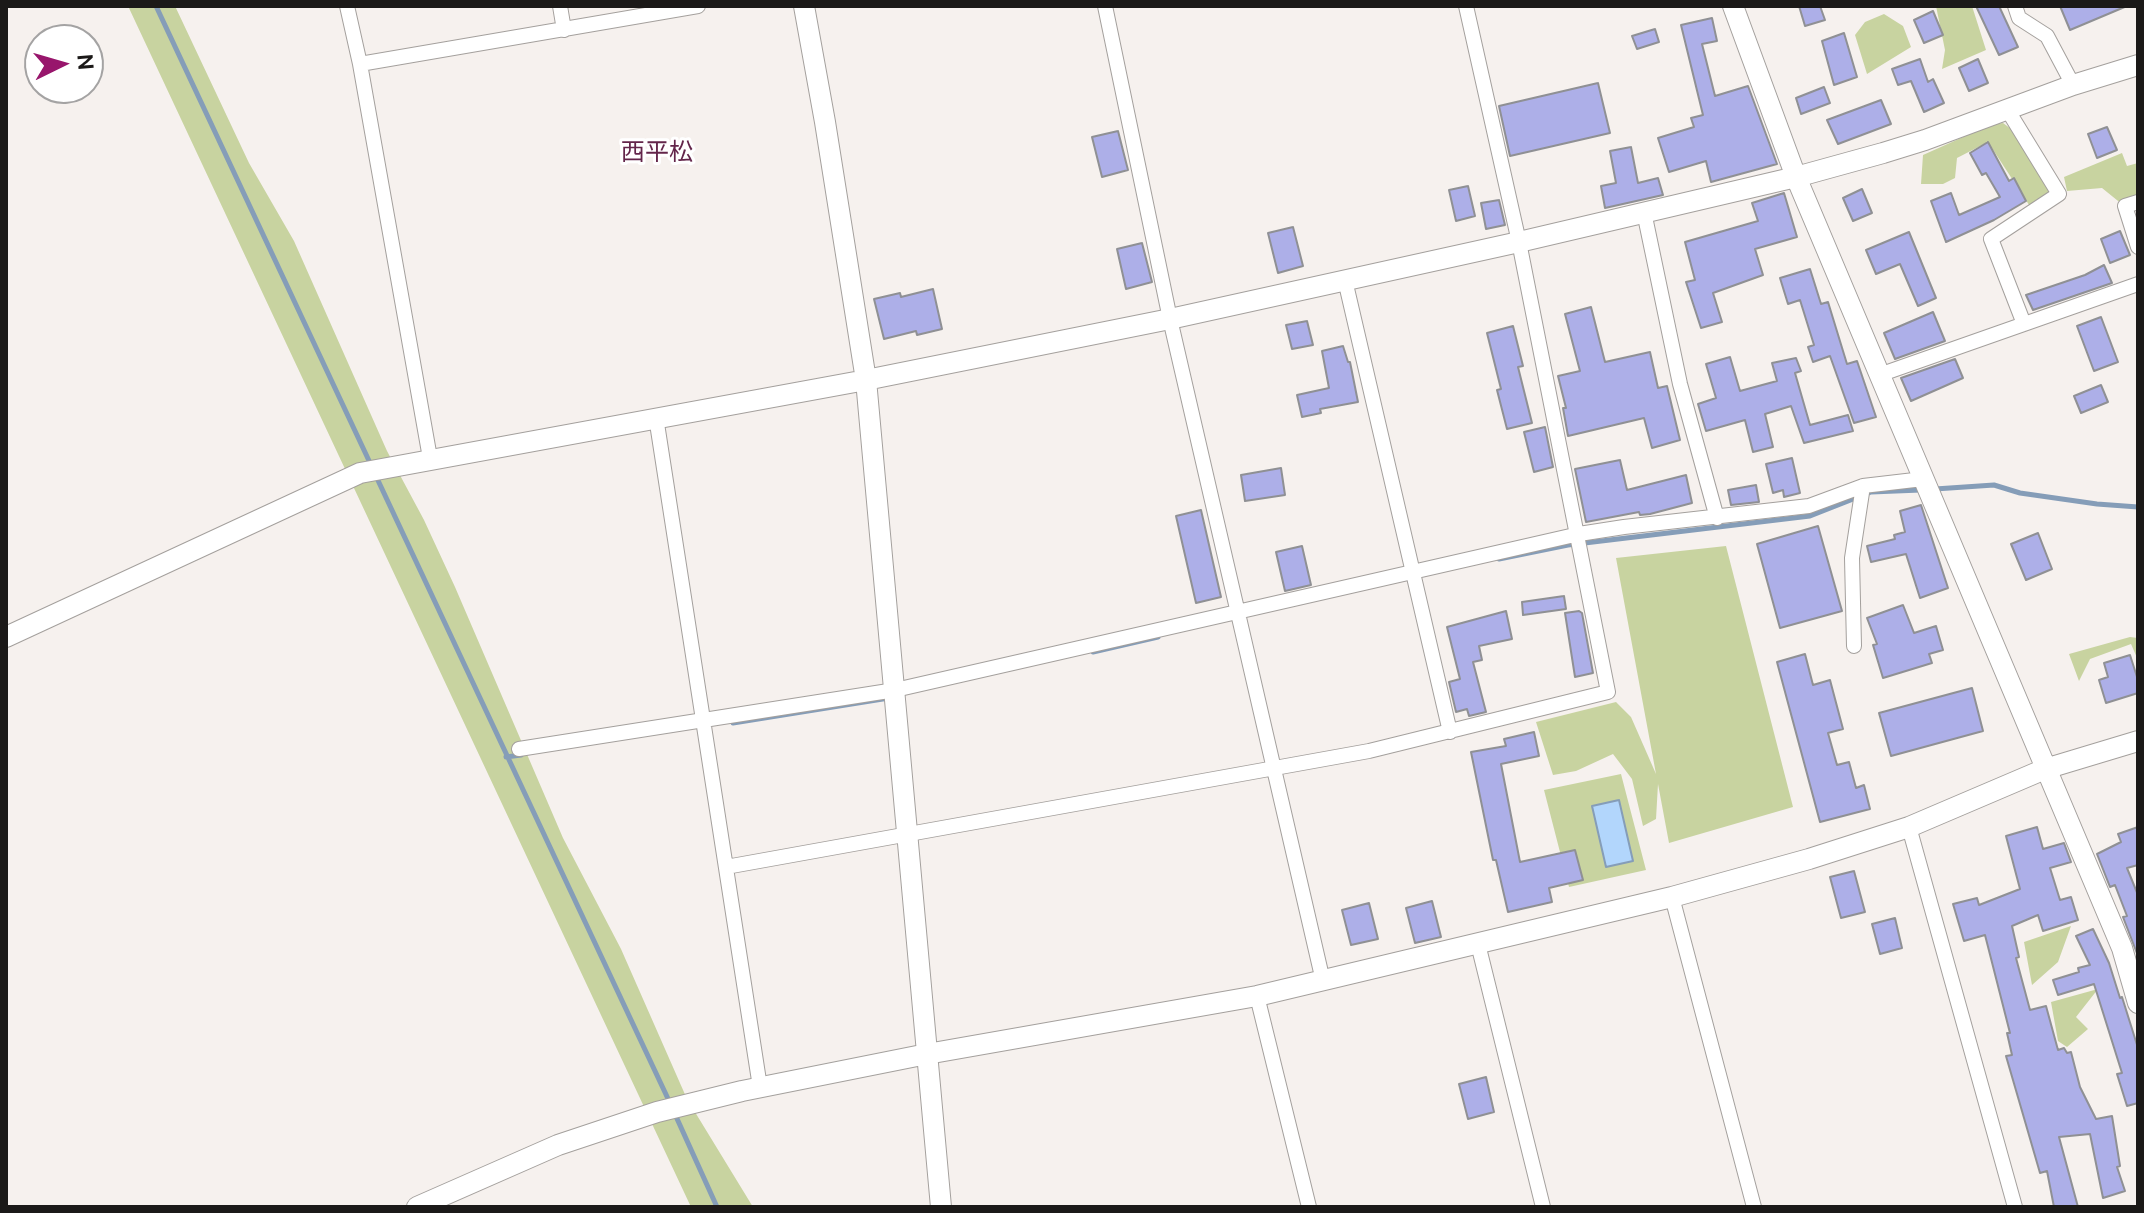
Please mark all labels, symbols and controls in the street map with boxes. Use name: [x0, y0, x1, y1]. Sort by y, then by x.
north arrow: [24, 24, 104, 104]
text: N: [73, 53, 100, 71]
district label: 西平松: [621, 138, 693, 166]

